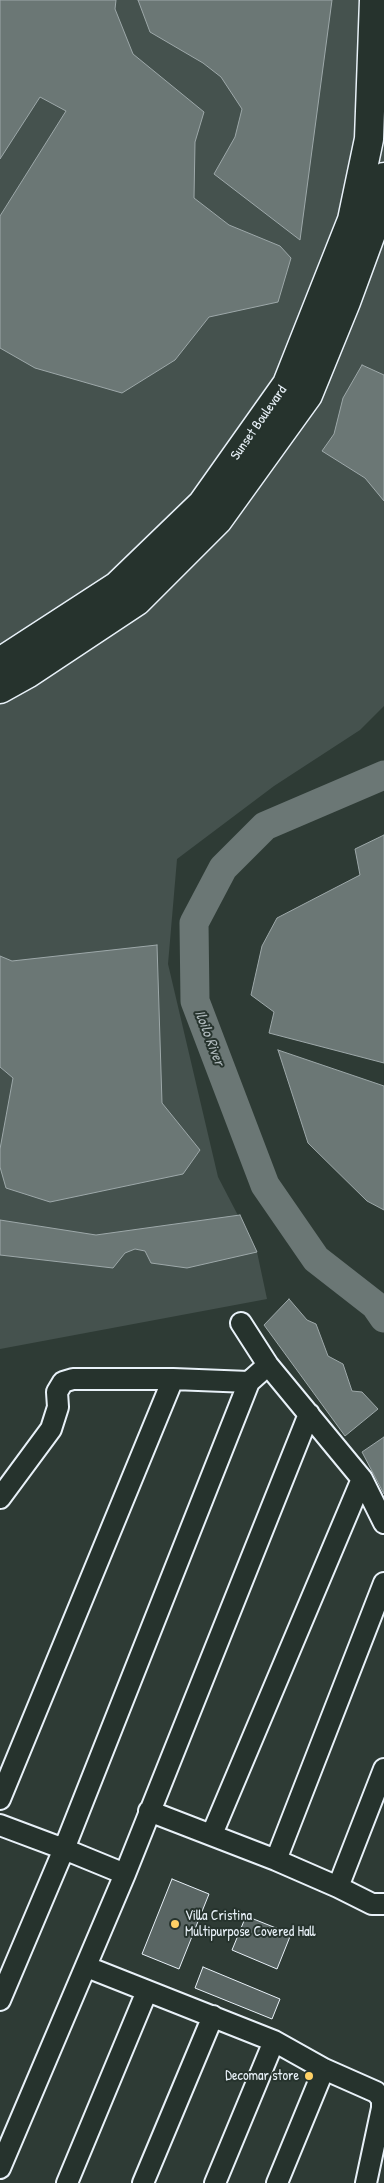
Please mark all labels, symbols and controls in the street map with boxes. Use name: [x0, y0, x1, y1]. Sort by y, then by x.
street label: Sunset Boulevard: [227, 383, 291, 463]
water label: Iloilo River: [190, 1008, 228, 1068]
place label: Villa Cristina Multipurpose Covered Hall: [185, 1908, 316, 1940]
marker: Villa Cristina Multipurpose Covered Hall: [169, 1918, 181, 1930]
place label: Decomar store: [225, 2068, 299, 2084]
marker: Decomar store: [303, 2070, 315, 2082]

